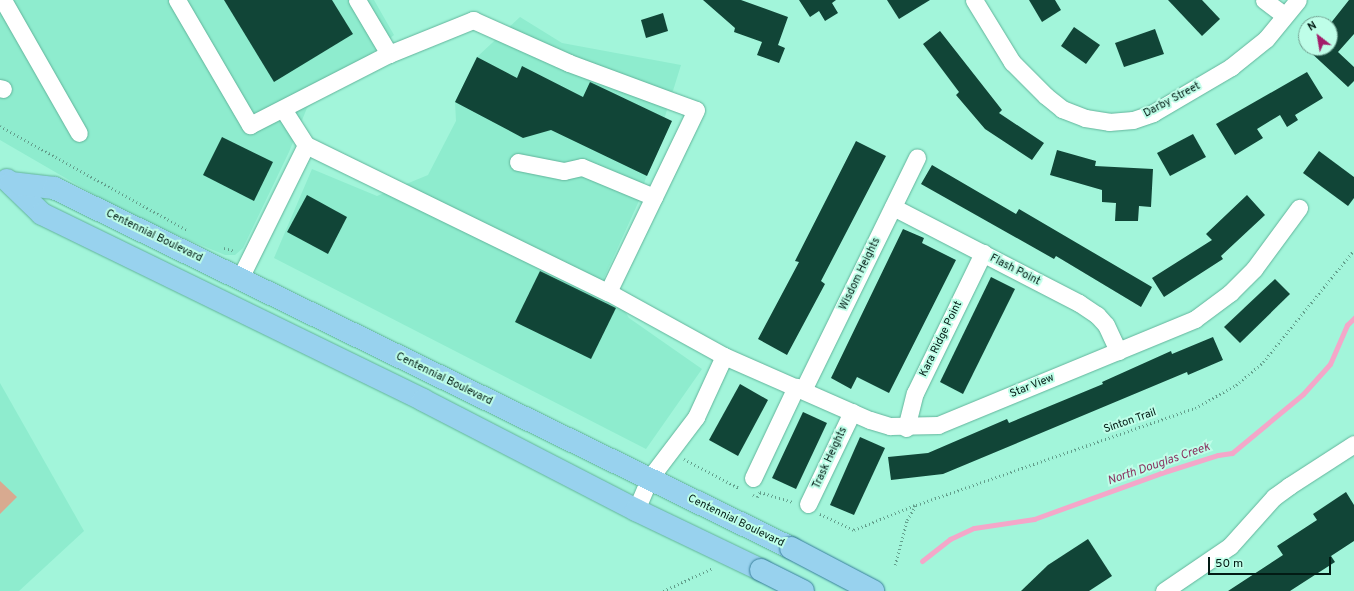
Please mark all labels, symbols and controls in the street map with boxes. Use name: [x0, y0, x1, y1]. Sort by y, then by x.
north arrow: [1298, 16, 1338, 56]
text: N: [1305, 19, 1319, 35]
street label: Darby Street: [1141, 80, 1203, 120]
street label: Centennial Boulevard: [104, 207, 204, 265]
street label: Wisdom Heights: [837, 236, 883, 312]
street label: Flash Point: [988, 252, 1042, 288]
street label: Kara Ridge Point: [917, 299, 965, 379]
street label: Centennial Boulevard: [394, 350, 494, 408]
street label: Star View: [1008, 371, 1056, 401]
street label: Sinton Trail: [1102, 406, 1158, 436]
street label: Trask Heights: [810, 425, 850, 491]
water label: North Douglas Creek: [1106, 441, 1212, 489]
street label: Centennial Boulevard: [686, 492, 786, 550]
scale bar: [1210, 549, 1333, 575]
text: 50 m: [1215, 556, 1243, 572]

